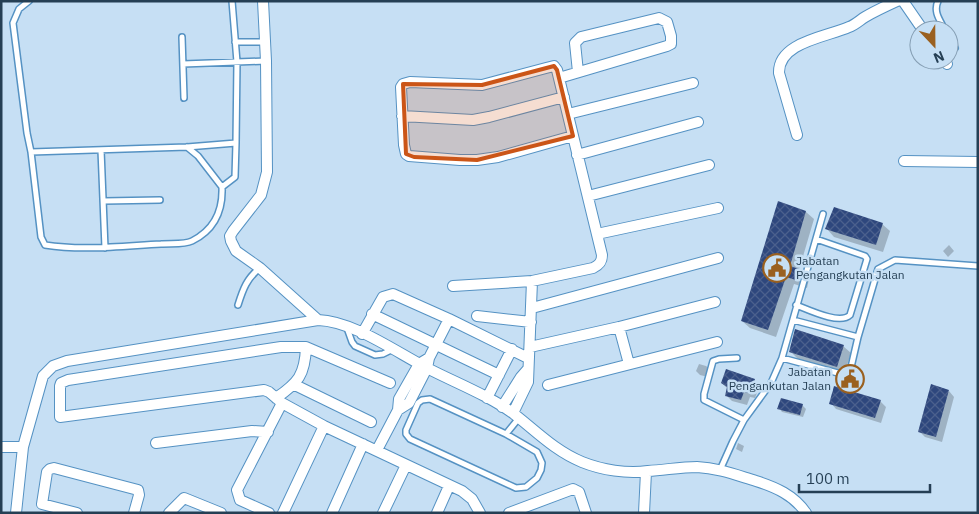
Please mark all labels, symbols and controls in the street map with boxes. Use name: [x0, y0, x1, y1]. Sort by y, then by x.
north arrow: [909, 20, 959, 70]
text: N: [931, 47, 947, 67]
public building icon: Jabatan Pengangkutan Jalan: [762, 253, 792, 283]
place label: Jabatan Pengangkutan Jalan: [796, 253, 905, 282]
place label: Jabatan Pengankutan Jalan: [729, 364, 831, 393]
public building icon: Jabatan Pengankutan Jalan: [835, 364, 865, 394]
scale bar: [799, 462, 930, 494]
text: 100 m: [806, 469, 850, 488]

